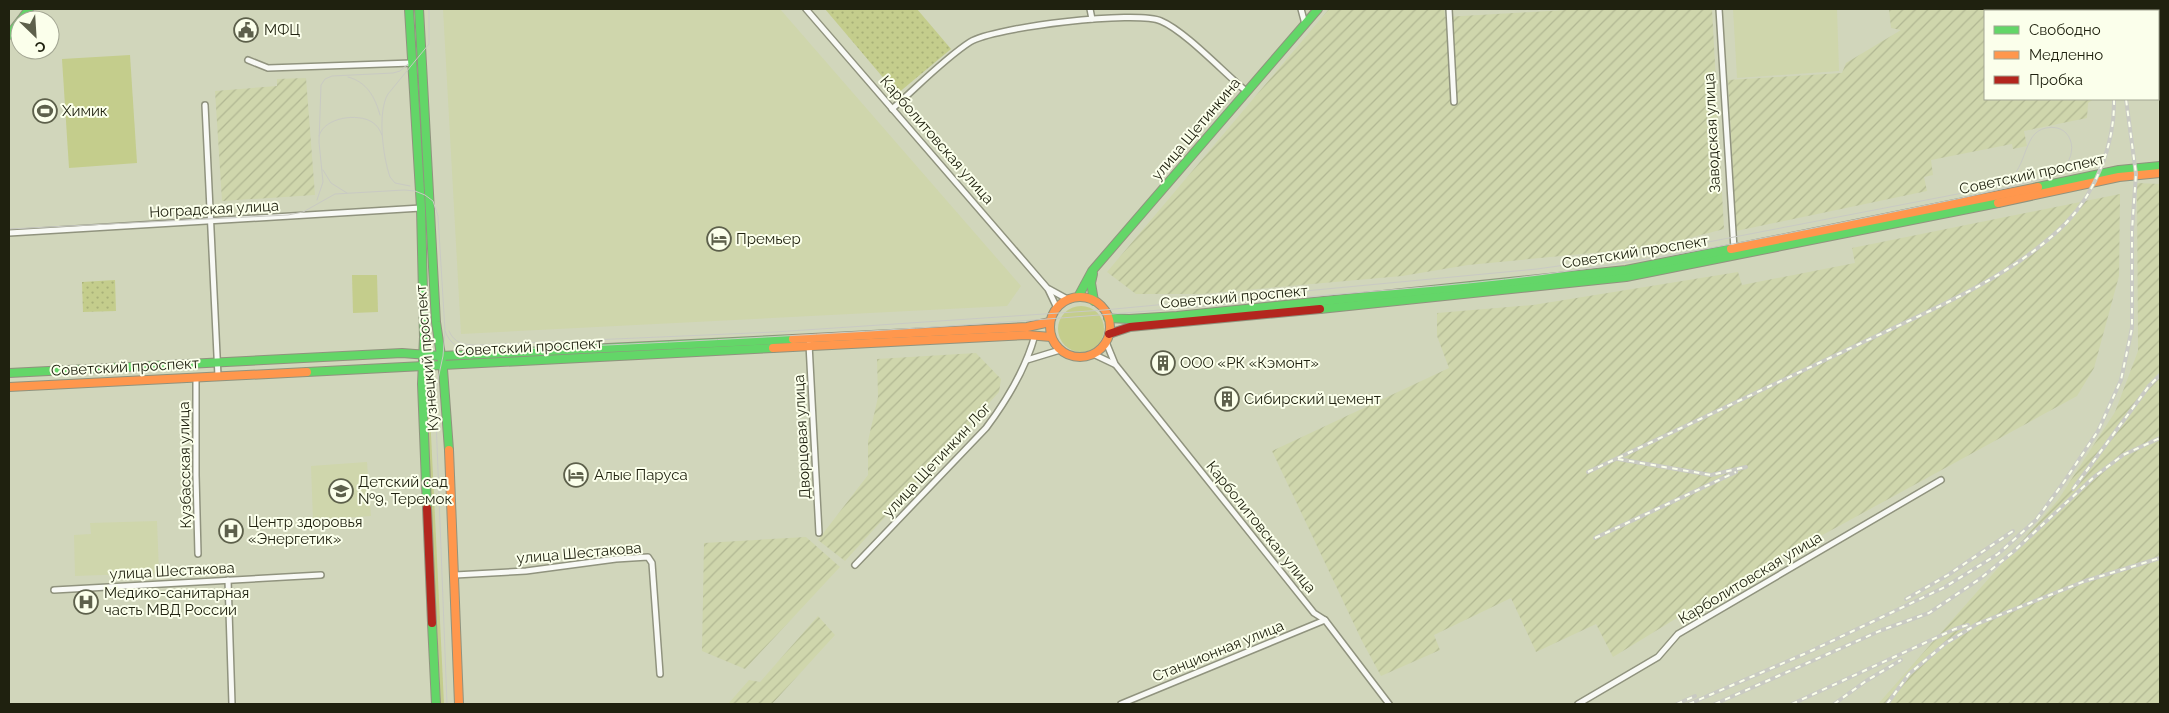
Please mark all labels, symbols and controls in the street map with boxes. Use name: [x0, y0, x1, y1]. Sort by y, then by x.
north arrow: [10, 10, 60, 60]
legend: [1984, 10, 2159, 100]
public building icon: МФЦ: [233, 17, 259, 43]
place label: МФЦ: [264, 21, 300, 39]
text: Свободно: [2029, 21, 2101, 39]
text: С: [32, 38, 48, 56]
text: Медленно: [2029, 46, 2103, 64]
text: Пробка: [2029, 71, 2083, 89]
street label: Карболитовская улица: [876, 72, 998, 208]
street label: Заводская улица: [1700, 73, 1724, 193]
street label: улица Щетинкина: [1148, 74, 1244, 184]
sports icon: Химик: [32, 98, 58, 124]
place label: Химик: [62, 102, 108, 120]
street label: Советский проспект: [1958, 150, 2106, 198]
street label: Ноградская улица: [149, 197, 279, 221]
hotel icon: Премьер: [706, 226, 732, 252]
place label: Премьер: [736, 230, 801, 248]
street label: Советский проспект: [1560, 232, 1710, 272]
street label: Советский проспект: [1159, 282, 1309, 312]
street label: Кузнецкий проспект: [412, 284, 442, 432]
street label: Советский проспект: [455, 334, 603, 360]
building icon: ООО «РК «Кэмонт»: [1150, 350, 1176, 376]
street label: Советский проспект: [51, 354, 199, 380]
place label: ООО «РК «Кэмонт»: [1180, 354, 1319, 372]
street label: Дворцовая улица: [790, 374, 814, 500]
building icon: Сибирский цемент: [1214, 386, 1240, 412]
place label: Сибирский цемент: [1244, 390, 1381, 408]
street label: улица Щетинкин Лог: [879, 399, 995, 521]
street label: Кузбасская улица: [175, 401, 195, 529]
street label: Карболитовская улица: [1202, 457, 1320, 597]
hotel icon: Алые Паруса: [563, 462, 589, 488]
place label: Алые Паруса: [594, 466, 688, 484]
place label: Детский сад №9, Теремок: [358, 473, 452, 508]
school or university icon: Детский сад №9, Теремок: [328, 478, 354, 504]
place label: Центр здоровья «Энергетик»: [248, 513, 363, 548]
hospital icon: Центр здоровья «Энергетик»: [218, 518, 244, 544]
street label: Карболитовская улица: [1675, 528, 1825, 628]
street label: улица Шестакова: [516, 539, 642, 567]
street label: улица Шестакова: [109, 559, 235, 583]
place label: Медико-санитарная часть МВД России: [104, 584, 249, 619]
hospital icon: Медико-санитарная часть МВД России: [73, 589, 99, 615]
street label: Станционная улица: [1150, 616, 1286, 686]

